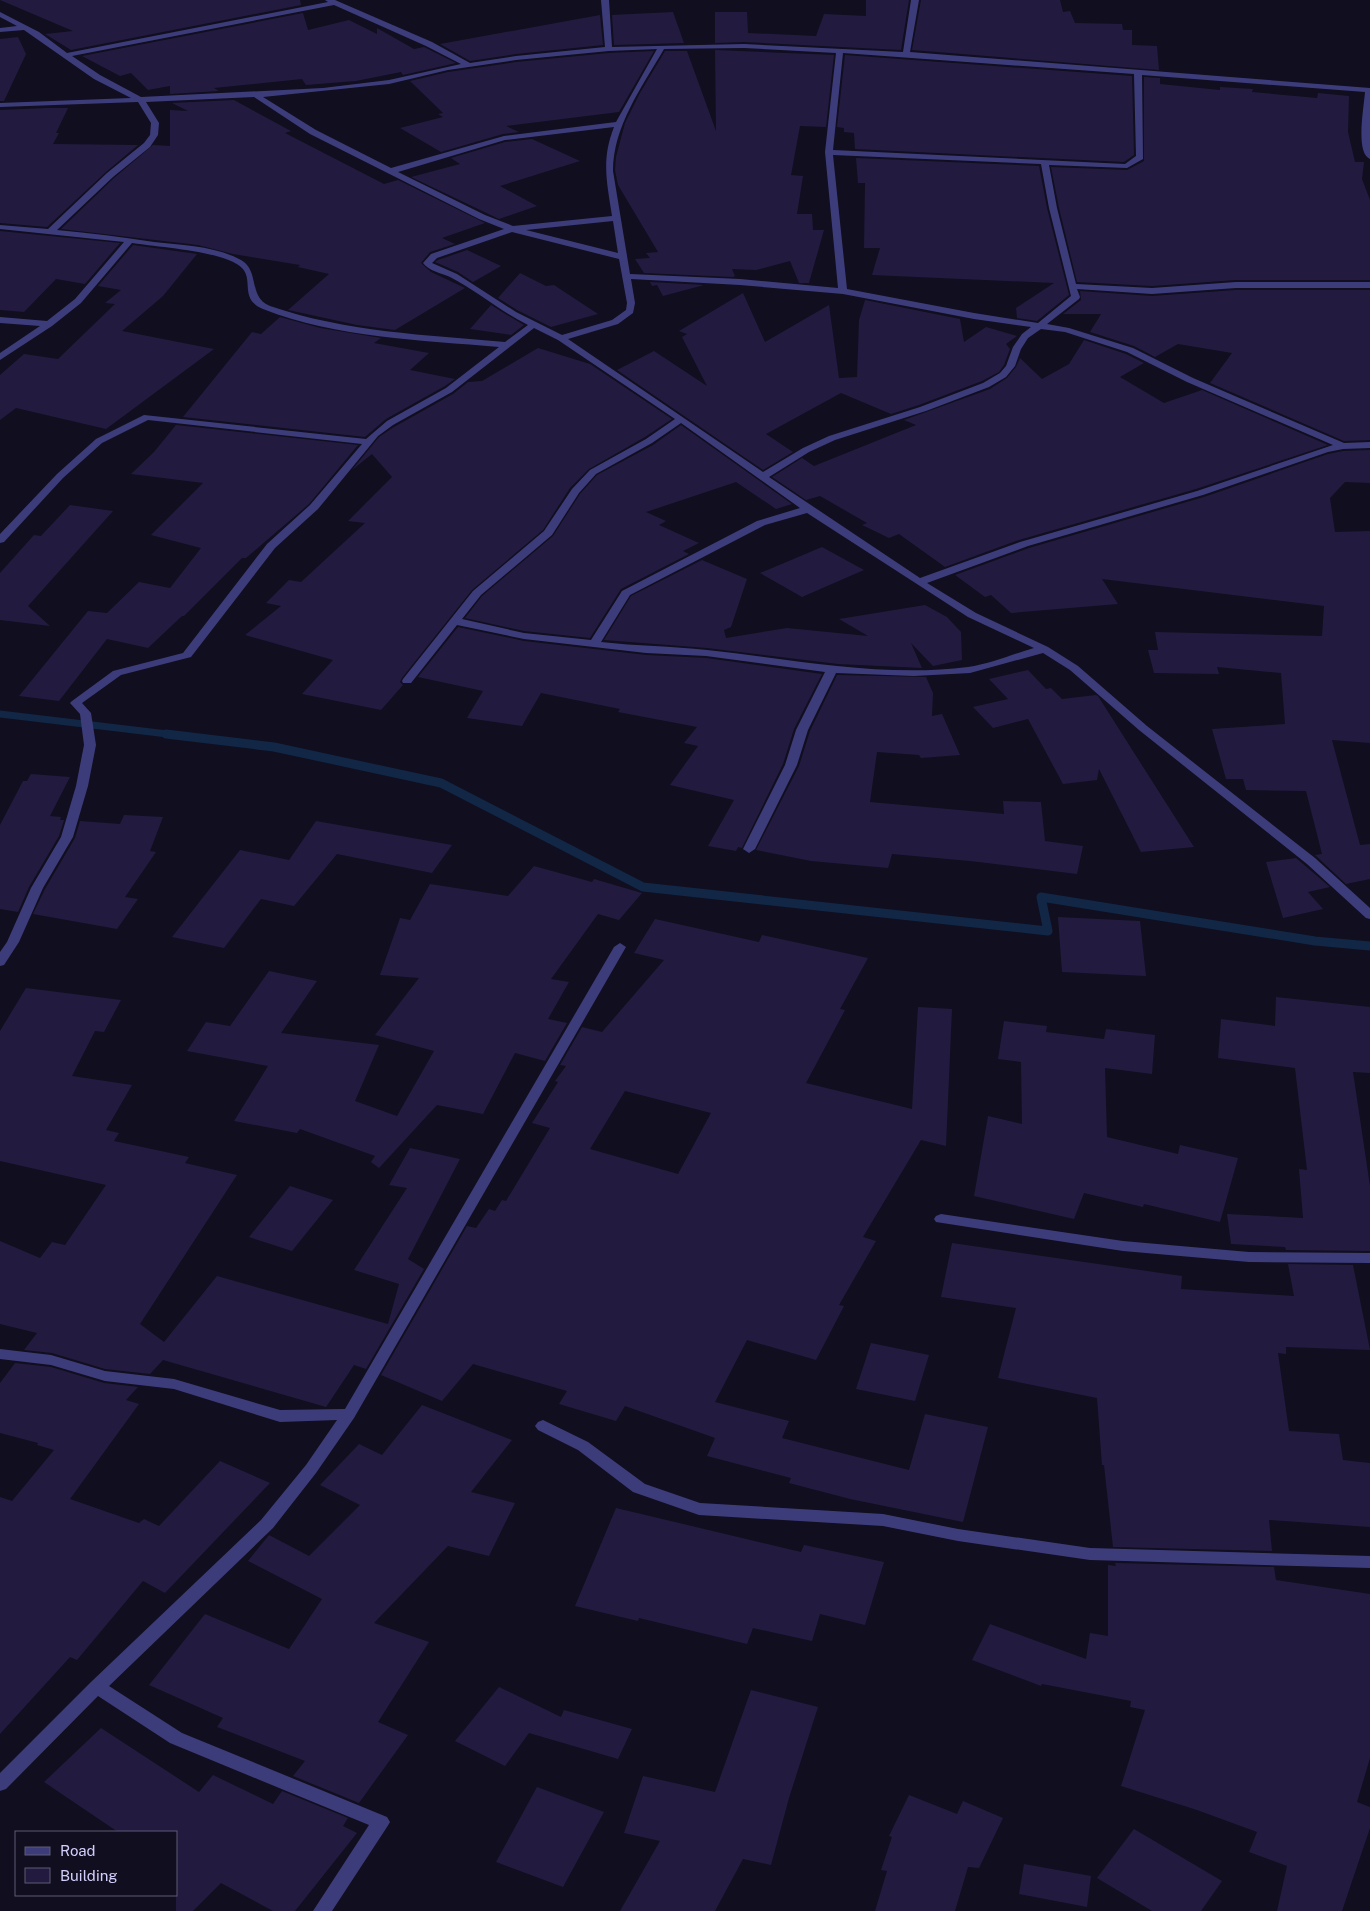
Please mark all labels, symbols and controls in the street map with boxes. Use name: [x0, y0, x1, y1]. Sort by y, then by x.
legend: [15, 1831, 178, 1896]
text: Road: [60, 1842, 96, 1859]
text: Building: [60, 1867, 118, 1884]

